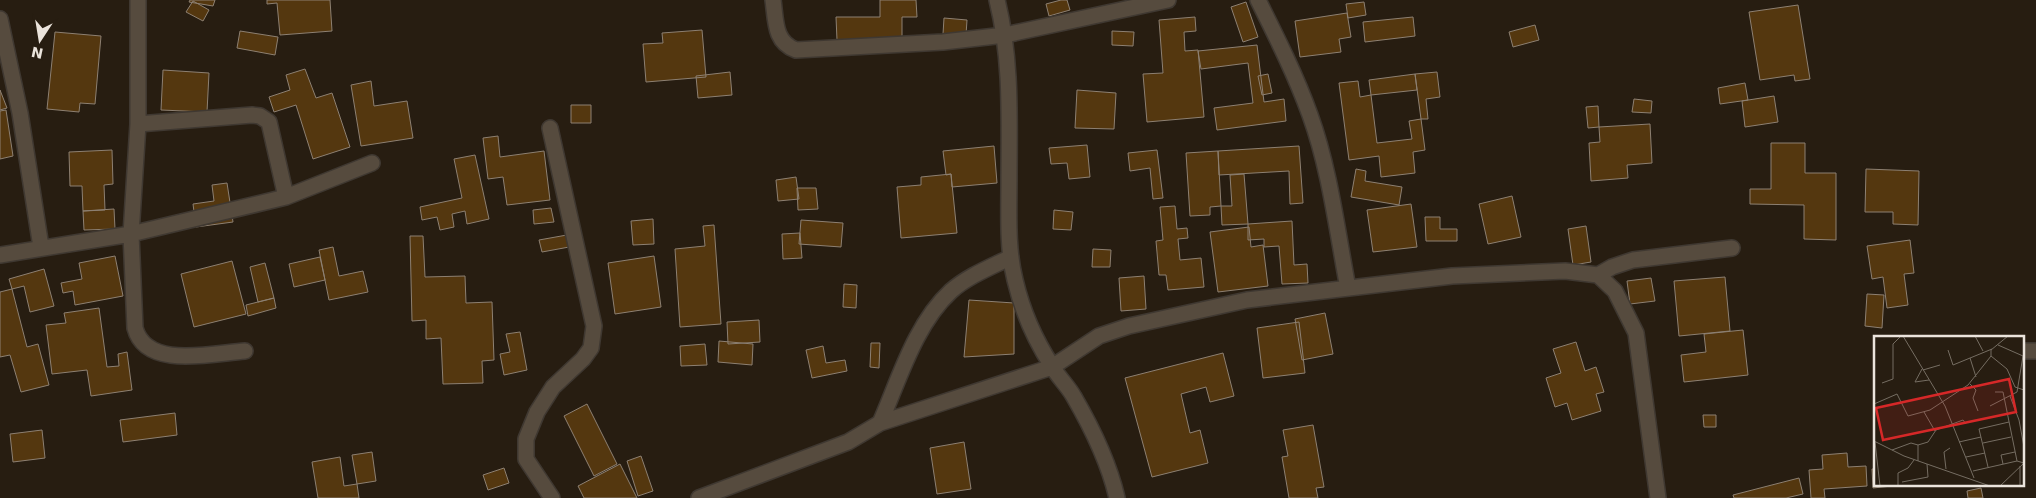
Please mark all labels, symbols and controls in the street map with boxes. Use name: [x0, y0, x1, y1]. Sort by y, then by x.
north arrow: [15, 15, 65, 65]
text: N: [30, 44, 45, 62]
inset map: [1874, 336, 2024, 486]

